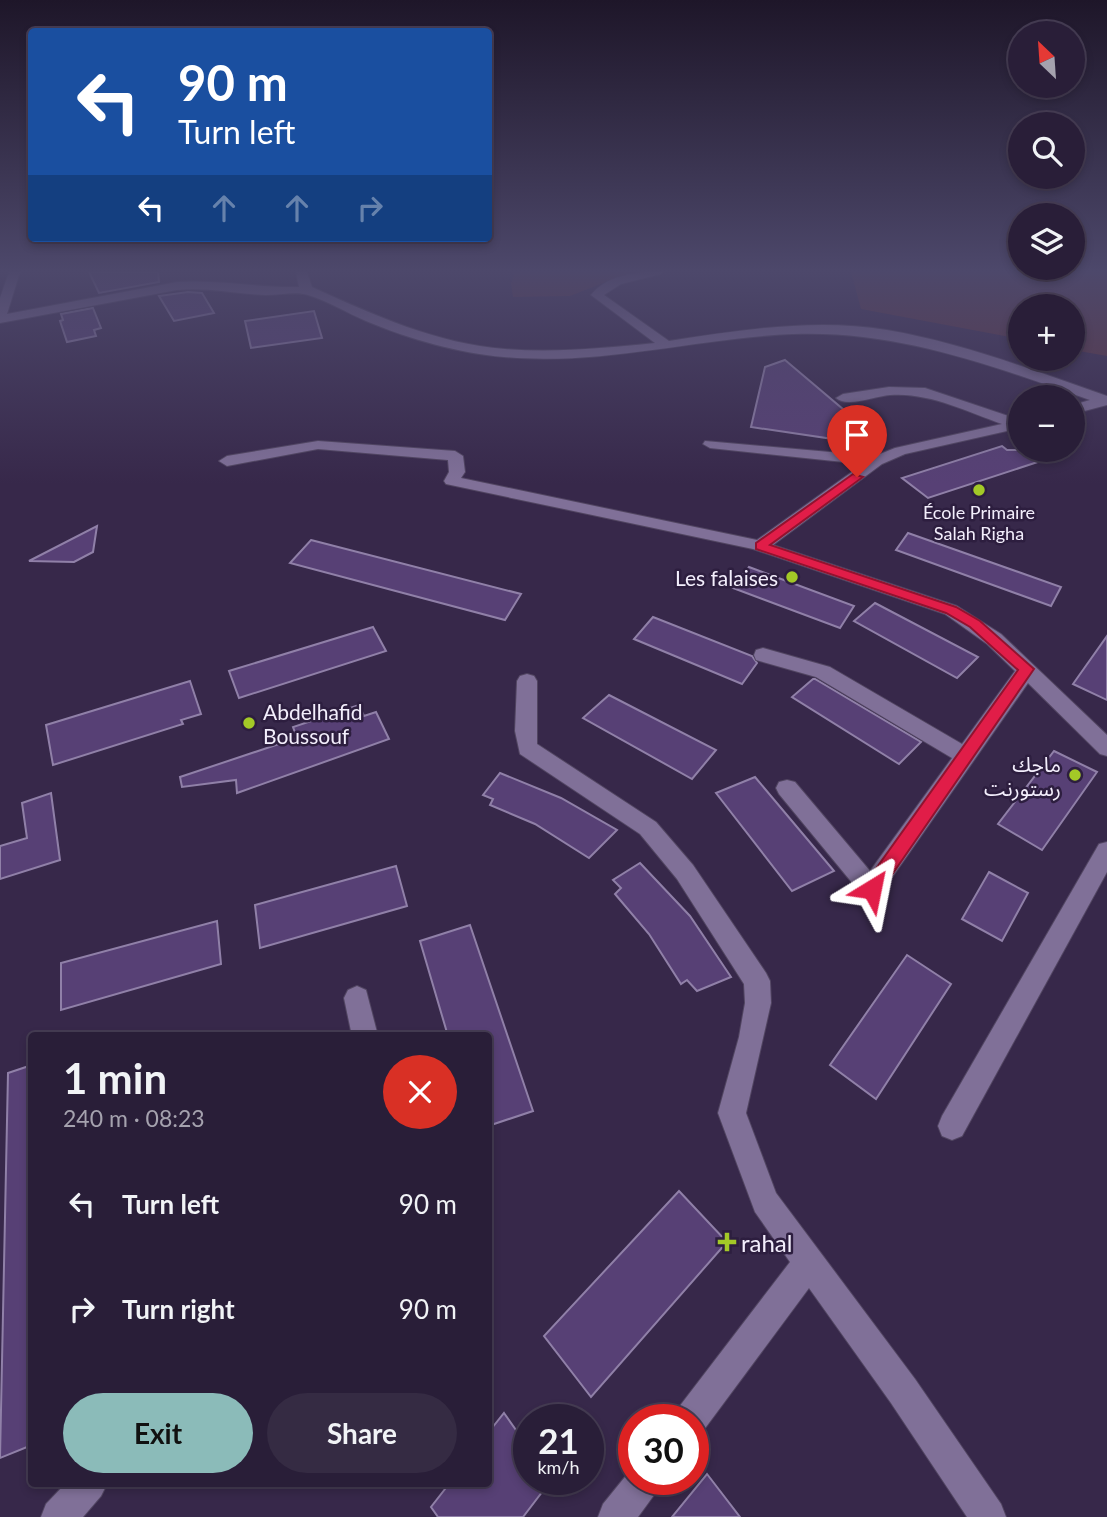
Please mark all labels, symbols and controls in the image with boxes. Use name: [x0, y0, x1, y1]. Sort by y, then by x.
north arrow: [1008, 21, 1085, 98]
map controls: [1008, 21, 1085, 462]
text: 90 m: [178, 53, 288, 111]
icon: left: [63, 56, 154, 147]
text: Turn left: [178, 112, 295, 151]
button: search: [1008, 112, 1085, 189]
icon: left: [132, 189, 170, 227]
icon: ahead: [205, 189, 243, 227]
icon: ahead: [278, 189, 316, 227]
icon: right: [351, 189, 389, 227]
button: layers: [1008, 203, 1085, 280]
button: +: [1008, 294, 1085, 371]
button: −: [1008, 385, 1085, 462]
pin: [827, 405, 887, 477]
icon: arrive: [838, 416, 876, 454]
marker: École Primaire Salah Righa: [971, 482, 987, 498]
place label: École Primaire Salah Righa: [923, 501, 1035, 544]
place label: Les falaises: [675, 565, 778, 590]
marker: Les falaises: [784, 569, 800, 585]
place label: Abdelhafid Boussouf: [263, 699, 363, 748]
marker: Abdelhafid Boussouf: [241, 715, 257, 731]
place label: ماجك رستورنت: [984, 751, 1061, 801]
marker: ماجك رستورنت: [1067, 767, 1083, 783]
position arrow: [835, 852, 909, 926]
text: 1 min: [63, 1053, 167, 1103]
button: close: [383, 1055, 457, 1129]
text: 240 m · 08:23: [63, 1104, 205, 1132]
icon: left: [63, 1185, 101, 1223]
text: Turn left: [122, 1188, 219, 1220]
text: 90 m: [399, 1188, 457, 1220]
place label: rahal: [741, 1228, 792, 1257]
marker: rahal: [719, 1234, 735, 1250]
icon: right: [63, 1290, 101, 1328]
text: Turn right: [122, 1293, 235, 1325]
text: 90 m: [399, 1293, 457, 1325]
button: Exit: [63, 1393, 253, 1473]
button: Share: [267, 1393, 457, 1473]
speed limit sign: 30: [618, 1404, 709, 1495]
text: 21: [538, 1419, 579, 1461]
text: km/h: [537, 1456, 580, 1478]

